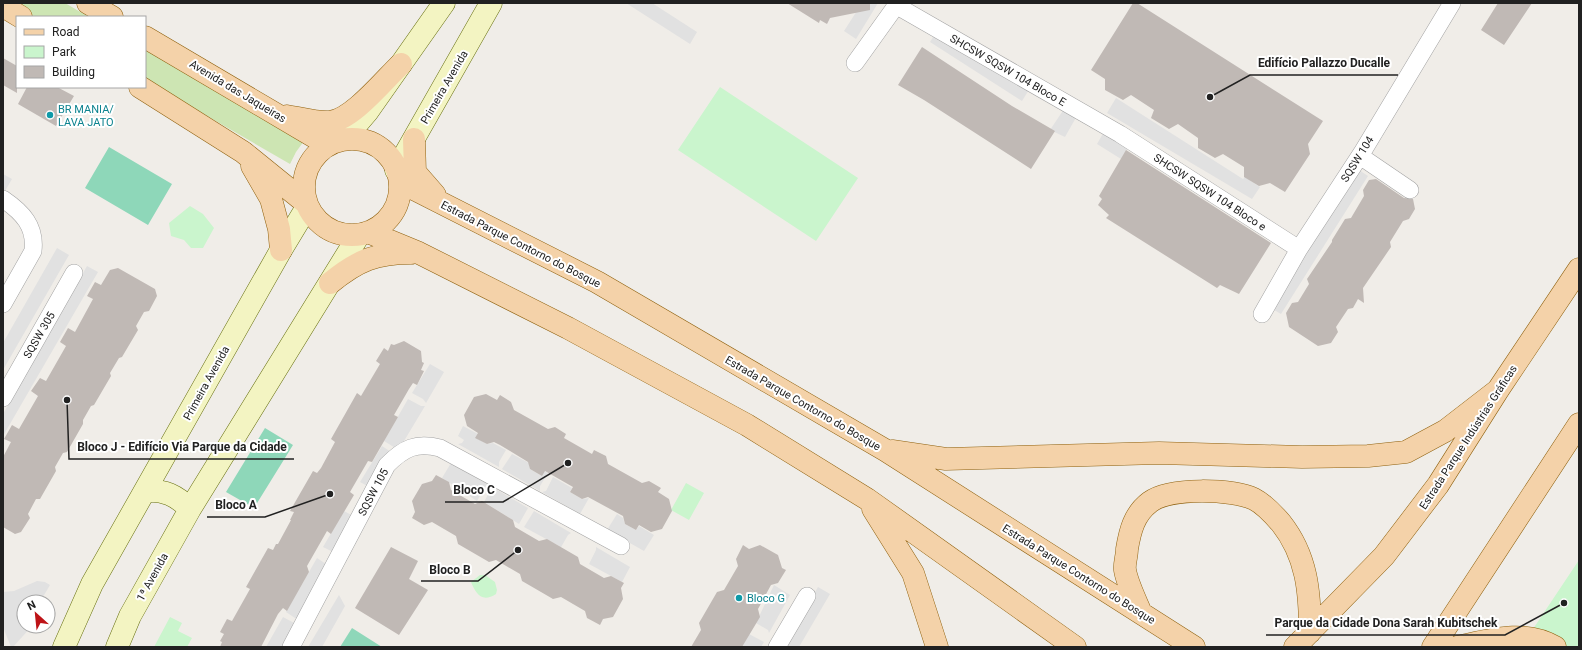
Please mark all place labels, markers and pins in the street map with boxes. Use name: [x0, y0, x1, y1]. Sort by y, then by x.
callout: Edifício Pallazzo Ducalle: [1250, 51, 1398, 75]
place label: BR MANIA/ LAVA JATO: [58, 103, 114, 129]
marker: BR MANIA/ LAVA JATO: [45, 110, 55, 120]
callout: Bloco J - Edifício Via Parque da Cidade: [69, 435, 294, 459]
callout: Bloco C: [445, 478, 503, 502]
callout: Bloco A: [207, 493, 265, 517]
callout: Bloco B: [421, 557, 478, 581]
place label: Bloco G: [747, 592, 785, 605]
marker: Bloco G: [734, 593, 744, 603]
callout: Parque da Cidade Dona Sarah Kubitschek: [1266, 611, 1505, 635]

